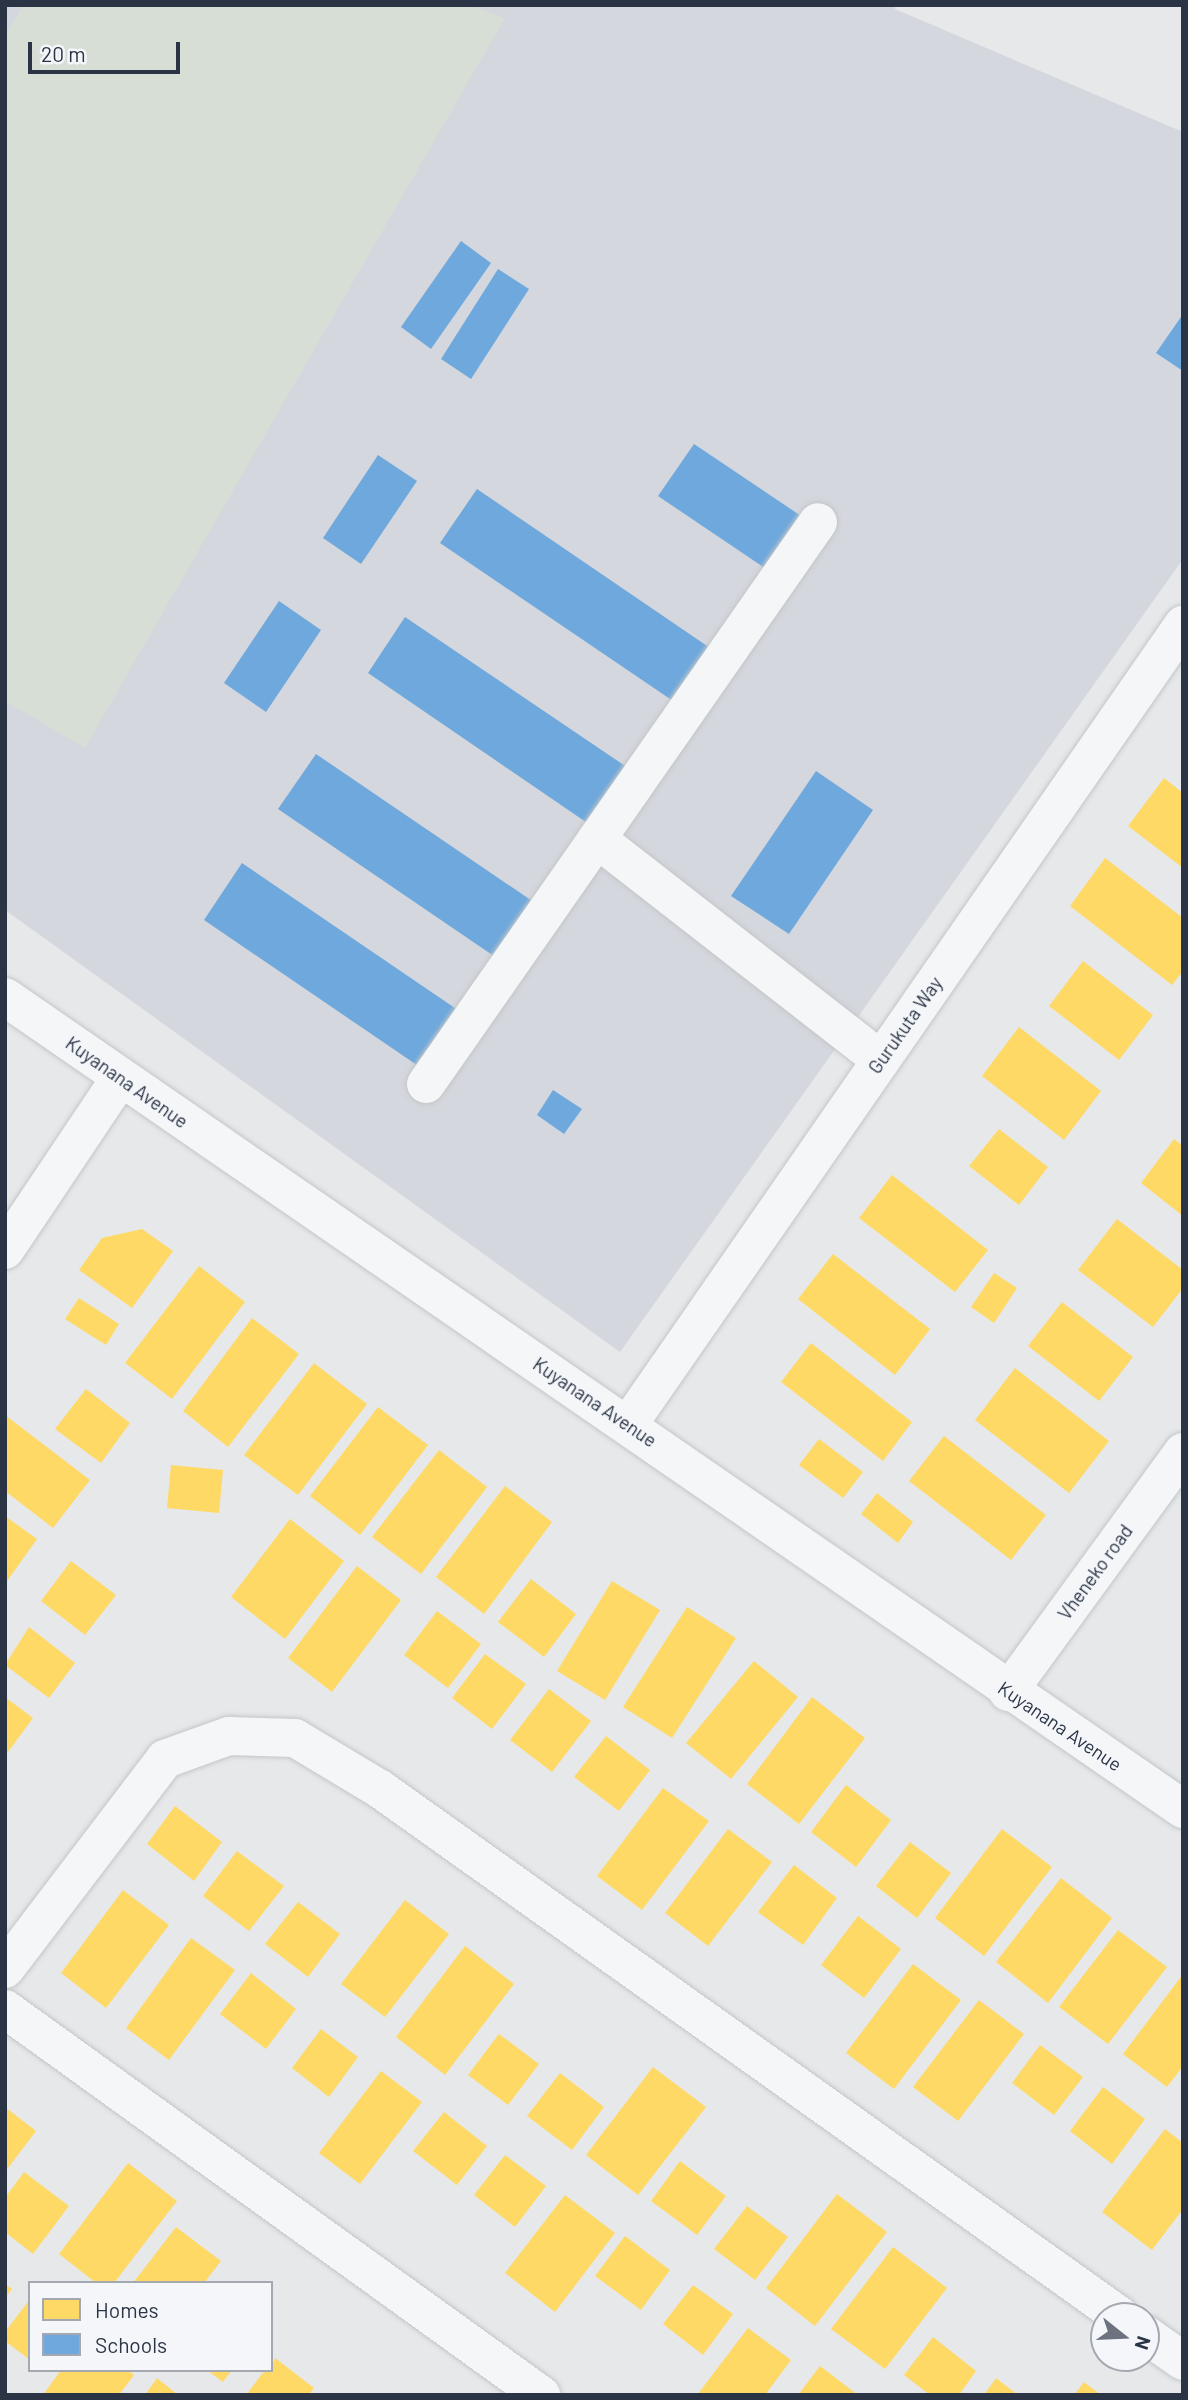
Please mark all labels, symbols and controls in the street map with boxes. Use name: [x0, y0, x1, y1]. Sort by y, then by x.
scale bar: [32, 28, 184, 72]
text: 20 m: [41, 41, 86, 66]
street label: Gurukuta Way: [863, 972, 947, 1078]
street label: Kuyanana Avenue: [61, 1031, 193, 1133]
street label: Kuyanana Avenue: [529, 1352, 661, 1452]
street label: Vheneko road: [1053, 1520, 1137, 1624]
street label: Kuyanana Avenue: [994, 1676, 1126, 1776]
legend: [28, 2281, 273, 2372]
text: Homes: [95, 2297, 159, 2322]
north arrow: [1090, 2302, 1160, 2372]
text: Schools: [95, 2332, 167, 2357]
text: N: [1131, 2333, 1156, 2353]

